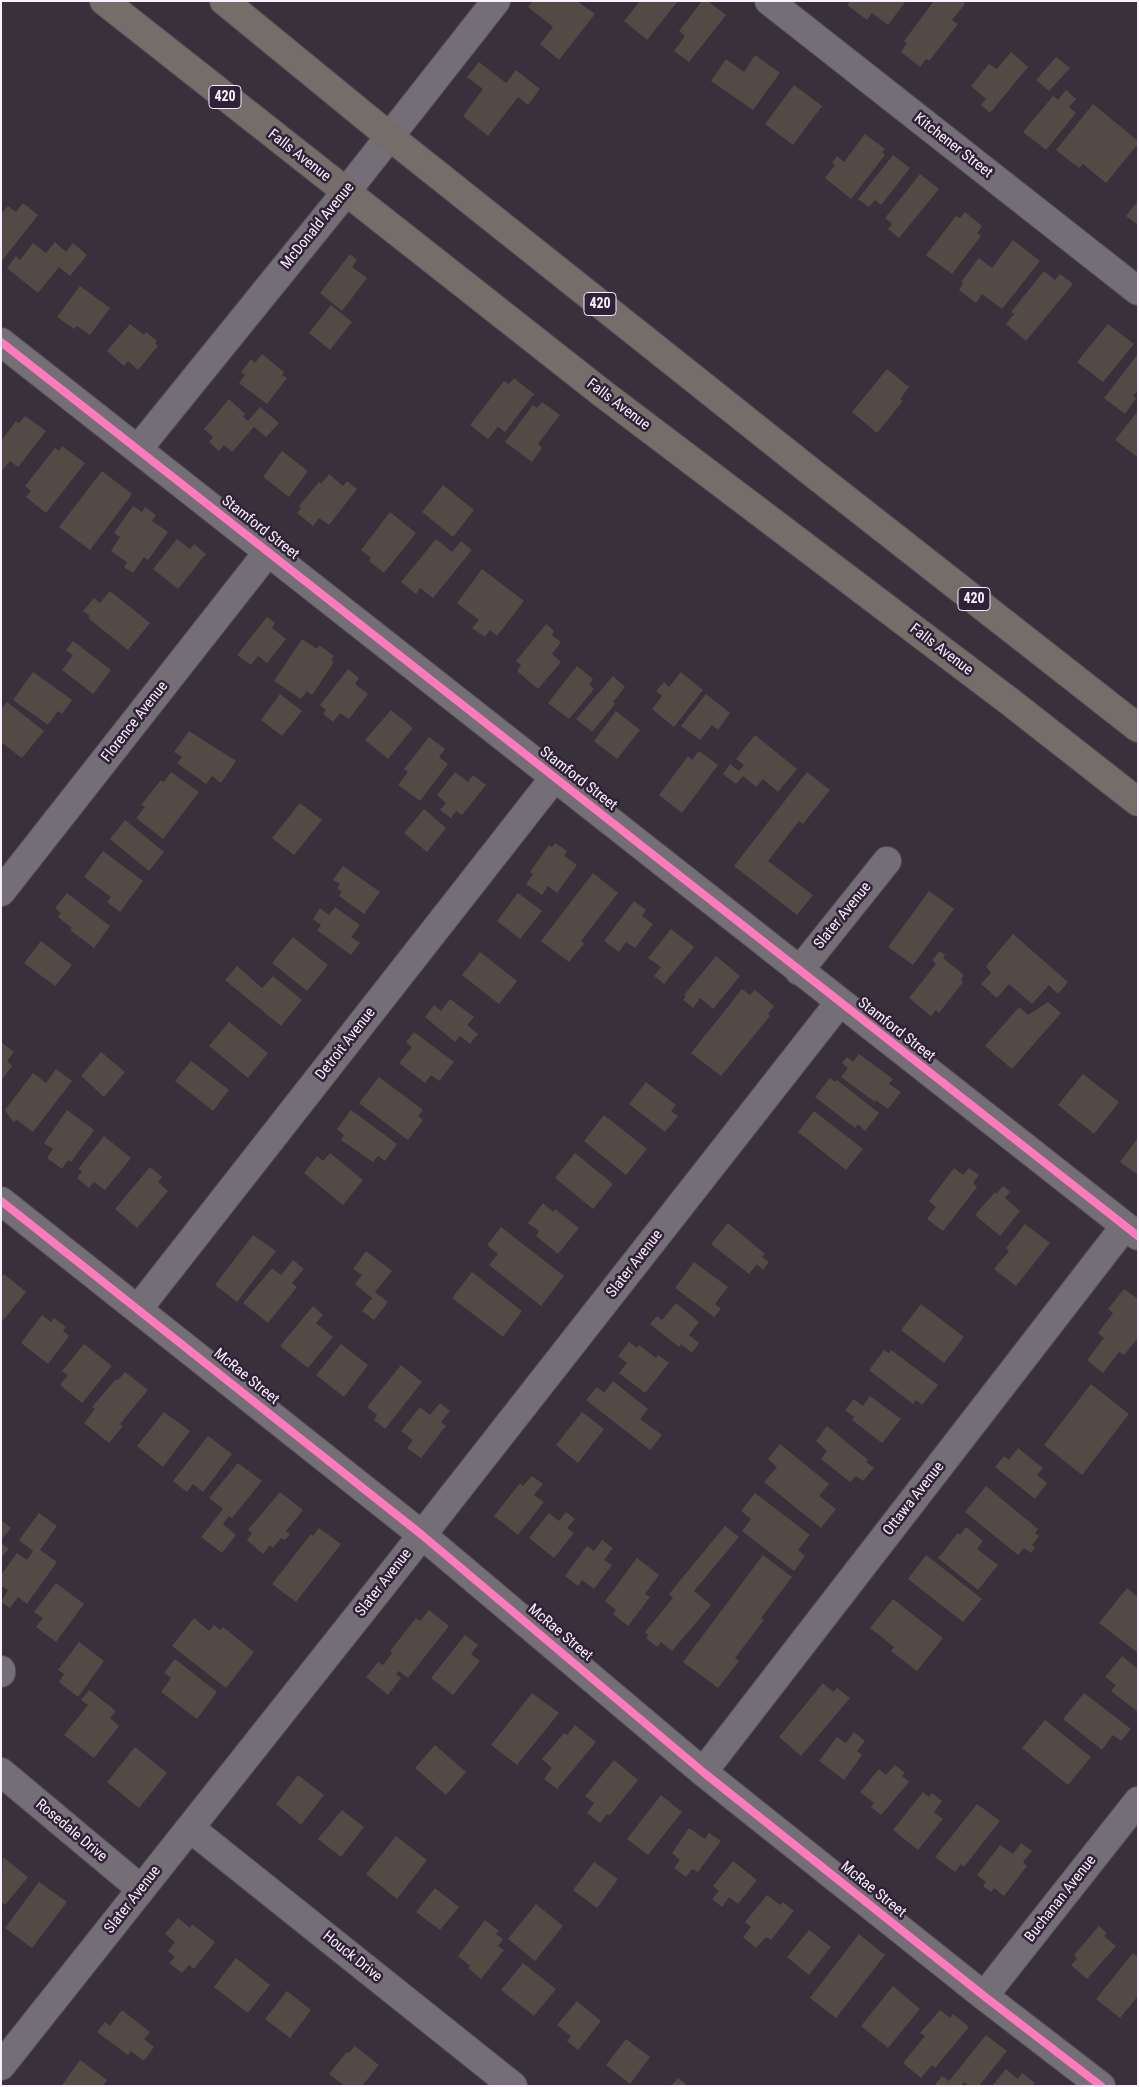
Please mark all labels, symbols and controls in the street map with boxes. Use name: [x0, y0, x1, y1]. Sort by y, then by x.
road number: 420: [209, 85, 241, 108]
street label: Kitchener Street: [910, 110, 996, 182]
street label: Falls Avenue: [264, 126, 334, 186]
street label: McDonald Avenue: [278, 179, 358, 273]
road number: 420: [584, 292, 616, 316]
street label: Falls Avenue: [583, 375, 653, 435]
street label: Stamford Street: [218, 492, 302, 564]
road number: 420: [958, 588, 990, 610]
street label: Falls Avenue: [906, 620, 976, 680]
street label: Florence Avenue: [98, 678, 172, 766]
street label: Stamford Street: [536, 743, 620, 815]
street label: Slater Avenue: [810, 879, 876, 953]
street label: Stamford Street: [854, 994, 938, 1066]
street label: Detroit Avenue: [312, 1004, 380, 1084]
street label: Slater Avenue: [603, 1227, 667, 1301]
street label: McRae Street: [210, 1345, 282, 1409]
street label: Ottawa Avenue: [880, 1459, 948, 1539]
street label: Slater Avenue: [352, 1546, 416, 1620]
street label: McRae Street: [524, 1601, 596, 1665]
street label: Rosedale Drive: [32, 1796, 110, 1866]
street label: Buchanan Avenue: [1022, 1852, 1100, 1946]
street label: McRae Street: [837, 1858, 909, 1922]
street label: Slater Avenue: [101, 1863, 165, 1937]
street label: Houck Drive: [319, 1928, 385, 1986]

